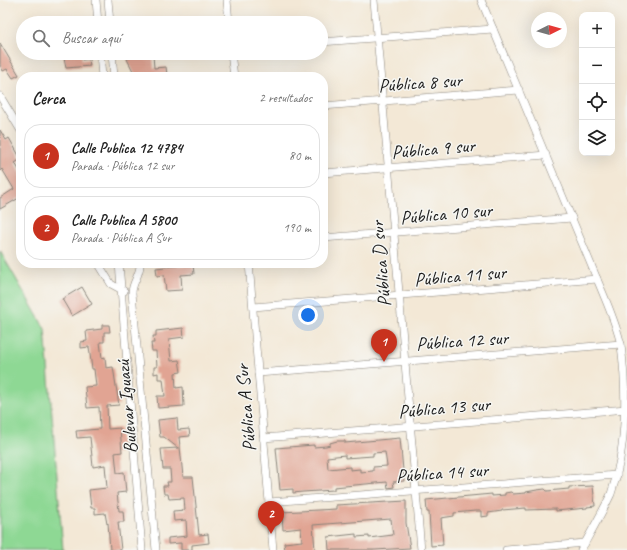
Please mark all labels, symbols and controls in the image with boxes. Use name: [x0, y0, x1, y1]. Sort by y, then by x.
north arrow: [531, 12, 567, 48]
map controls: [579, 12, 615, 156]
button: +: [579, 12, 615, 48]
search box: [16, 16, 328, 60]
icon: search: [30, 27, 52, 49]
text: Buscar aquí: [62, 29, 121, 48]
button: −: [579, 48, 615, 84]
street label: Pública 8 sur: [377, 68, 464, 98]
button: locate: [579, 84, 615, 120]
text: Cerca: [32, 88, 65, 109]
text: 2 resultados: [259, 90, 312, 106]
button: layers: [579, 120, 615, 156]
street label: Pública 9 sur: [390, 133, 477, 165]
text: Calle Publica 12 4784: [71, 139, 183, 158]
text: 1: [43, 148, 49, 164]
text: 80 m: [289, 148, 311, 164]
text: Parada · Pública 12 sur: [71, 158, 174, 174]
street label: Pública 10 sur: [399, 198, 494, 230]
text: Calle Publica A 5800: [71, 211, 177, 230]
street label: Pública D sur: [365, 219, 397, 308]
text: 2: [43, 220, 49, 236]
text: 190 m: [283, 220, 311, 236]
text: Parada · Pública A Sur: [71, 230, 171, 246]
street label: Pública 11 sur: [413, 260, 508, 292]
your location: [298, 305, 318, 325]
street label: Pública 12 sur: [415, 326, 510, 356]
pin: 1: [371, 329, 397, 362]
street label: Bulevar Iguazú: [111, 357, 143, 455]
street label: Pública A Sur: [230, 361, 262, 453]
street label: Pública 13 sur: [397, 392, 492, 424]
street label: Pública 14 sur: [395, 458, 490, 488]
pin: 2: [258, 501, 284, 534]

